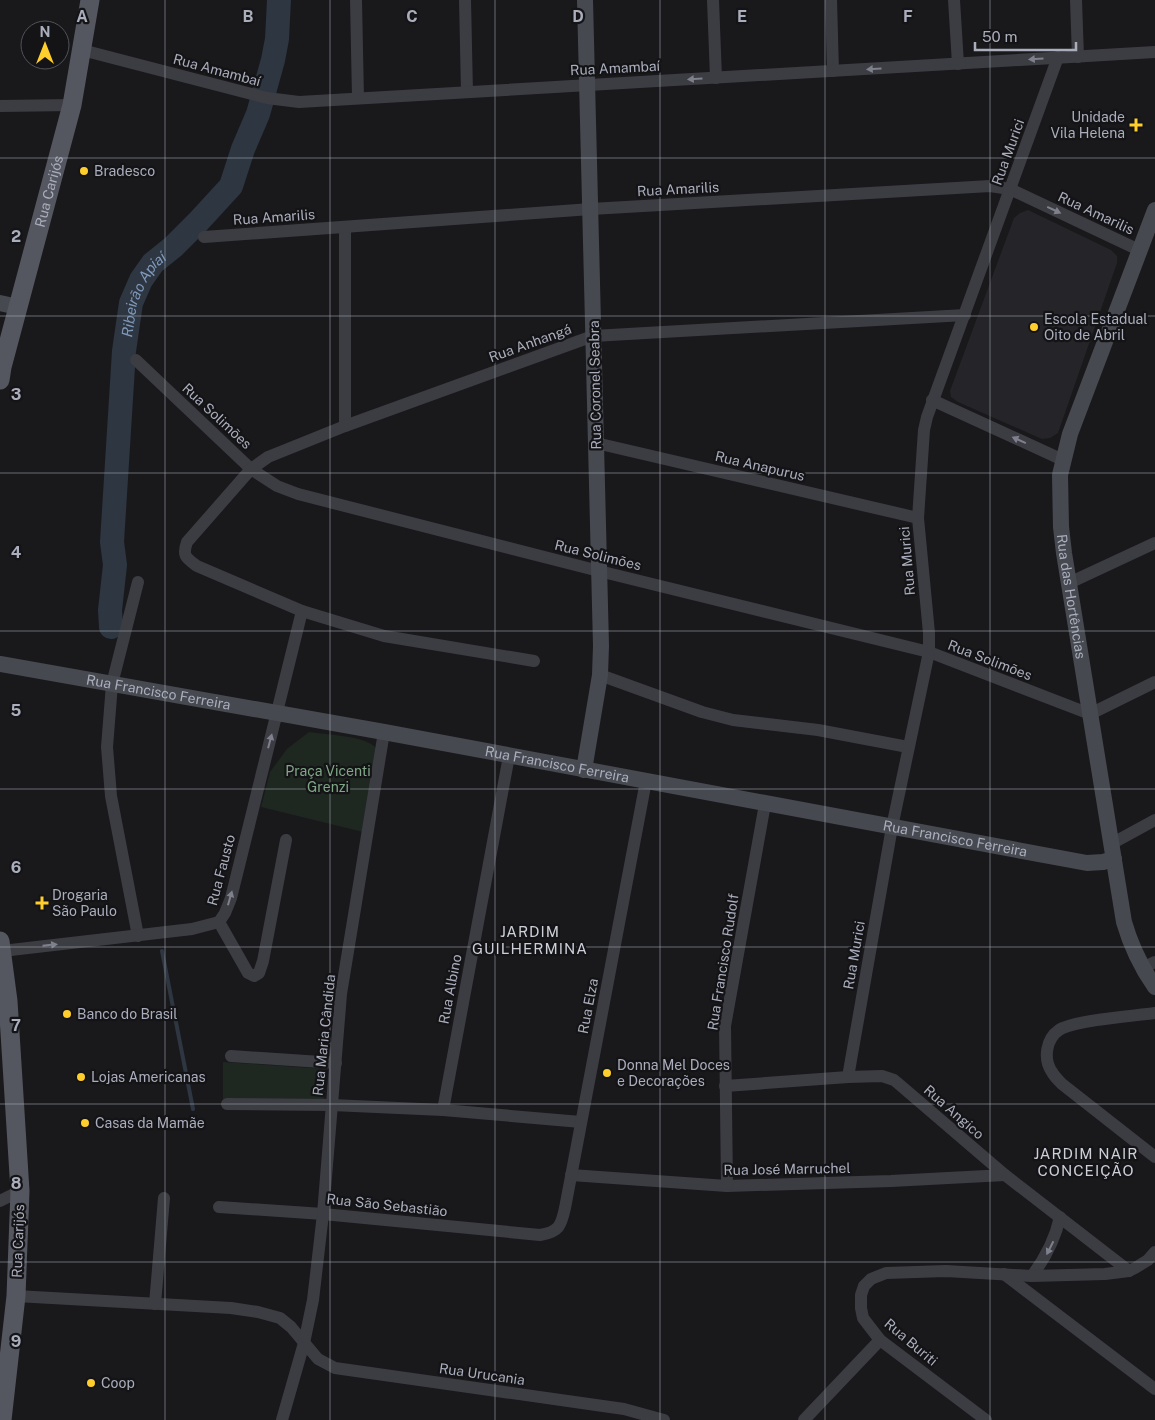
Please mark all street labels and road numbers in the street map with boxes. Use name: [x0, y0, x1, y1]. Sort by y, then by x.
street label: Rua Amambaí: [172, 51, 263, 90]
street label: Rua Amambaí: [570, 58, 661, 78]
street label: Rua Murici: [989, 117, 1027, 187]
street label: Rua Carijós: [32, 154, 66, 229]
street label: Rua Amarilis: [637, 179, 719, 199]
street label: Rua Amarilis: [1055, 188, 1137, 238]
street label: Rua Amarilis: [232, 206, 316, 228]
street label: Rua Coronel Seabra: [586, 320, 604, 450]
street label: Rua Anhangá: [486, 321, 574, 365]
street label: Rua Solimões: [179, 380, 255, 452]
street label: Rua Anapurus: [714, 448, 806, 484]
street label: Rua Murici: [896, 526, 918, 596]
street label: Rua das Hortências: [1054, 533, 1089, 660]
street label: Rua Solimões: [553, 537, 643, 573]
street label: Rua Solimões: [946, 637, 1034, 683]
street label: Rua Francisco Ferreira: [85, 671, 232, 713]
street label: Rua Francisco Ferreira: [484, 743, 630, 786]
street label: Rua Francisco Ferreira: [882, 817, 1029, 860]
street label: Rua Fausto: [204, 833, 238, 907]
street label: Rua Francisco Rudolf: [704, 892, 742, 1031]
street label: Rua Murici: [840, 920, 868, 990]
street label: Rua Albino: [435, 953, 465, 1025]
street label: Rua Maria Cândida: [310, 973, 338, 1097]
street label: Rua Elza: [575, 977, 601, 1035]
street label: Rua Angico: [921, 1082, 987, 1142]
street label: Rua José Marruchel: [723, 1160, 851, 1178]
street label: Rua São Sebastião: [326, 1191, 448, 1219]
street label: Rua Carijós: [9, 1204, 27, 1278]
street label: Rua Buriti: [881, 1315, 941, 1369]
street label: Rua Urucania: [438, 1360, 526, 1388]

